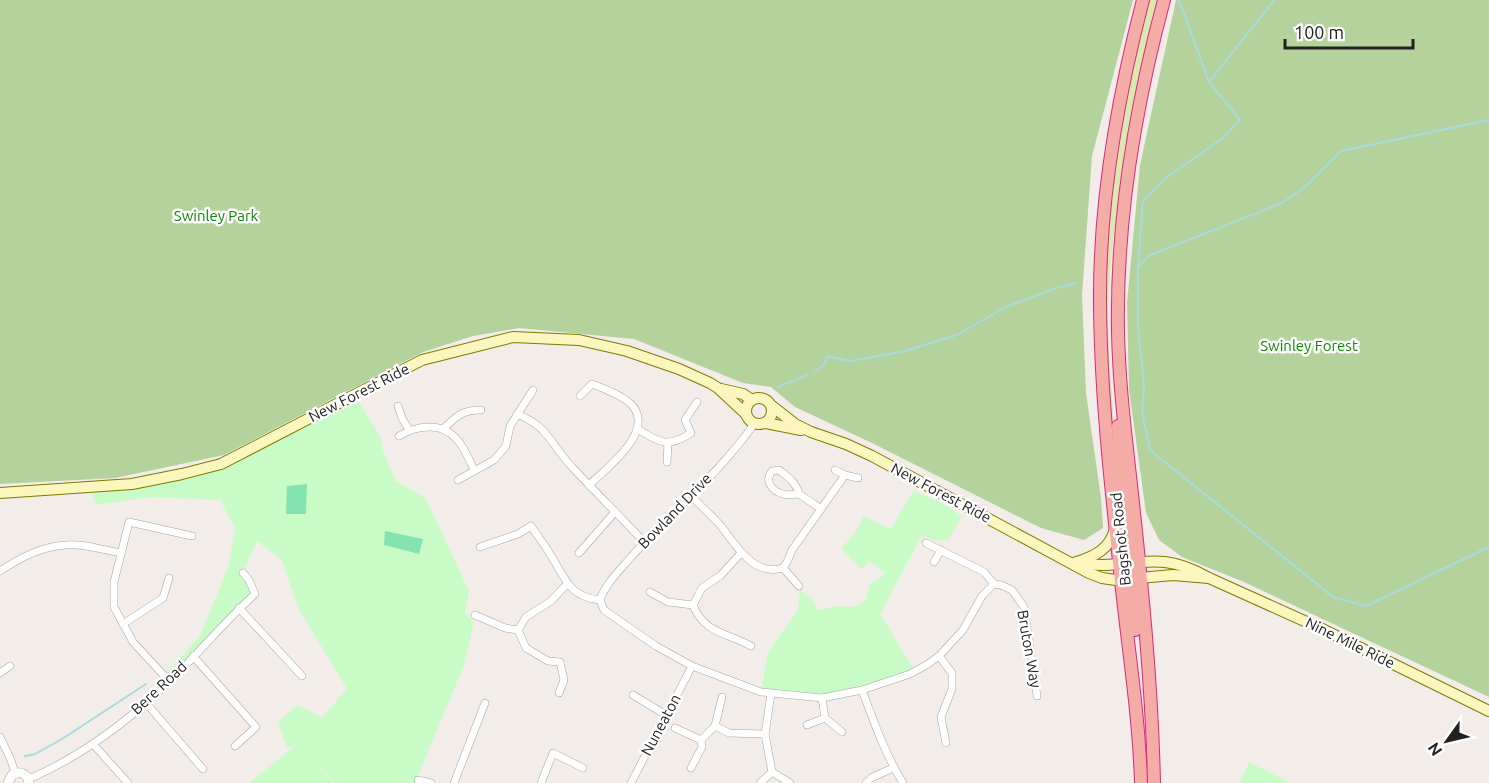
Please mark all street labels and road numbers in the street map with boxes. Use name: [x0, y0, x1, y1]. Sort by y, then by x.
street label: New Forest Ride: [306, 360, 412, 425]
street label: New Forest Ride: [888, 459, 994, 526]
street label: Bowland Drive: [635, 470, 715, 552]
street label: Bagshot Road: [1107, 492, 1134, 586]
street label: Bruton Way: [1014, 609, 1045, 689]
street label: Nine Mile Ride: [1303, 614, 1398, 671]
street label: Bere Road: [127, 658, 190, 718]
street label: Nuneaton: [637, 691, 684, 758]

